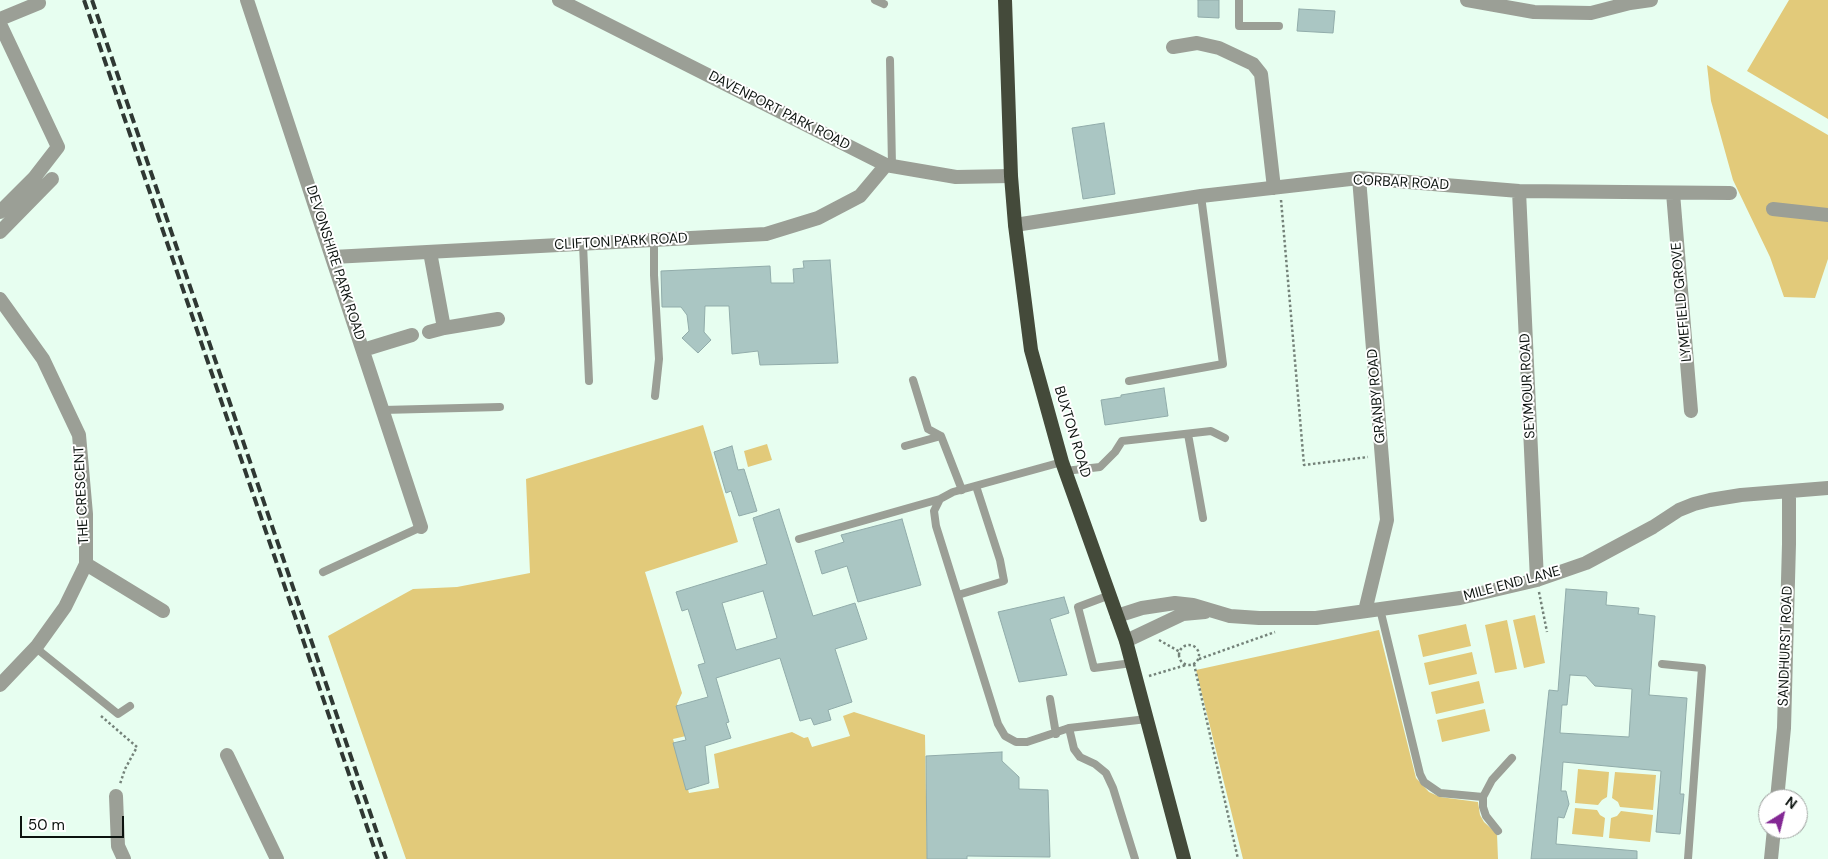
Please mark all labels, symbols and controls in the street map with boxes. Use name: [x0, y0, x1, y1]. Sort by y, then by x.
street label: DAVENPORT PARK ROAD: [705, 68, 853, 154]
street label: CORBAR ROAD: [1353, 172, 1449, 194]
street label: DEVONSHIRE PARK ROAD: [302, 184, 368, 342]
street label: CLIFTON PARK ROAD: [554, 230, 688, 254]
street label: LYMEFIELD GROVE: [1668, 242, 1696, 362]
street label: SEYMOUR ROAD: [1517, 333, 1539, 439]
street label: GRANBY ROAD: [1364, 348, 1390, 444]
street label: BUXTON ROAD: [1050, 384, 1094, 480]
street label: THE CRESCENT: [71, 445, 93, 545]
street label: MILE END LANE: [1462, 563, 1562, 605]
street label: SANDHURST ROAD: [1776, 585, 1796, 707]
north arrow: [1758, 789, 1808, 839]
text: N: [1782, 792, 1801, 813]
scale bar: [22, 806, 126, 838]
text: 50 m: [28, 815, 65, 835]

